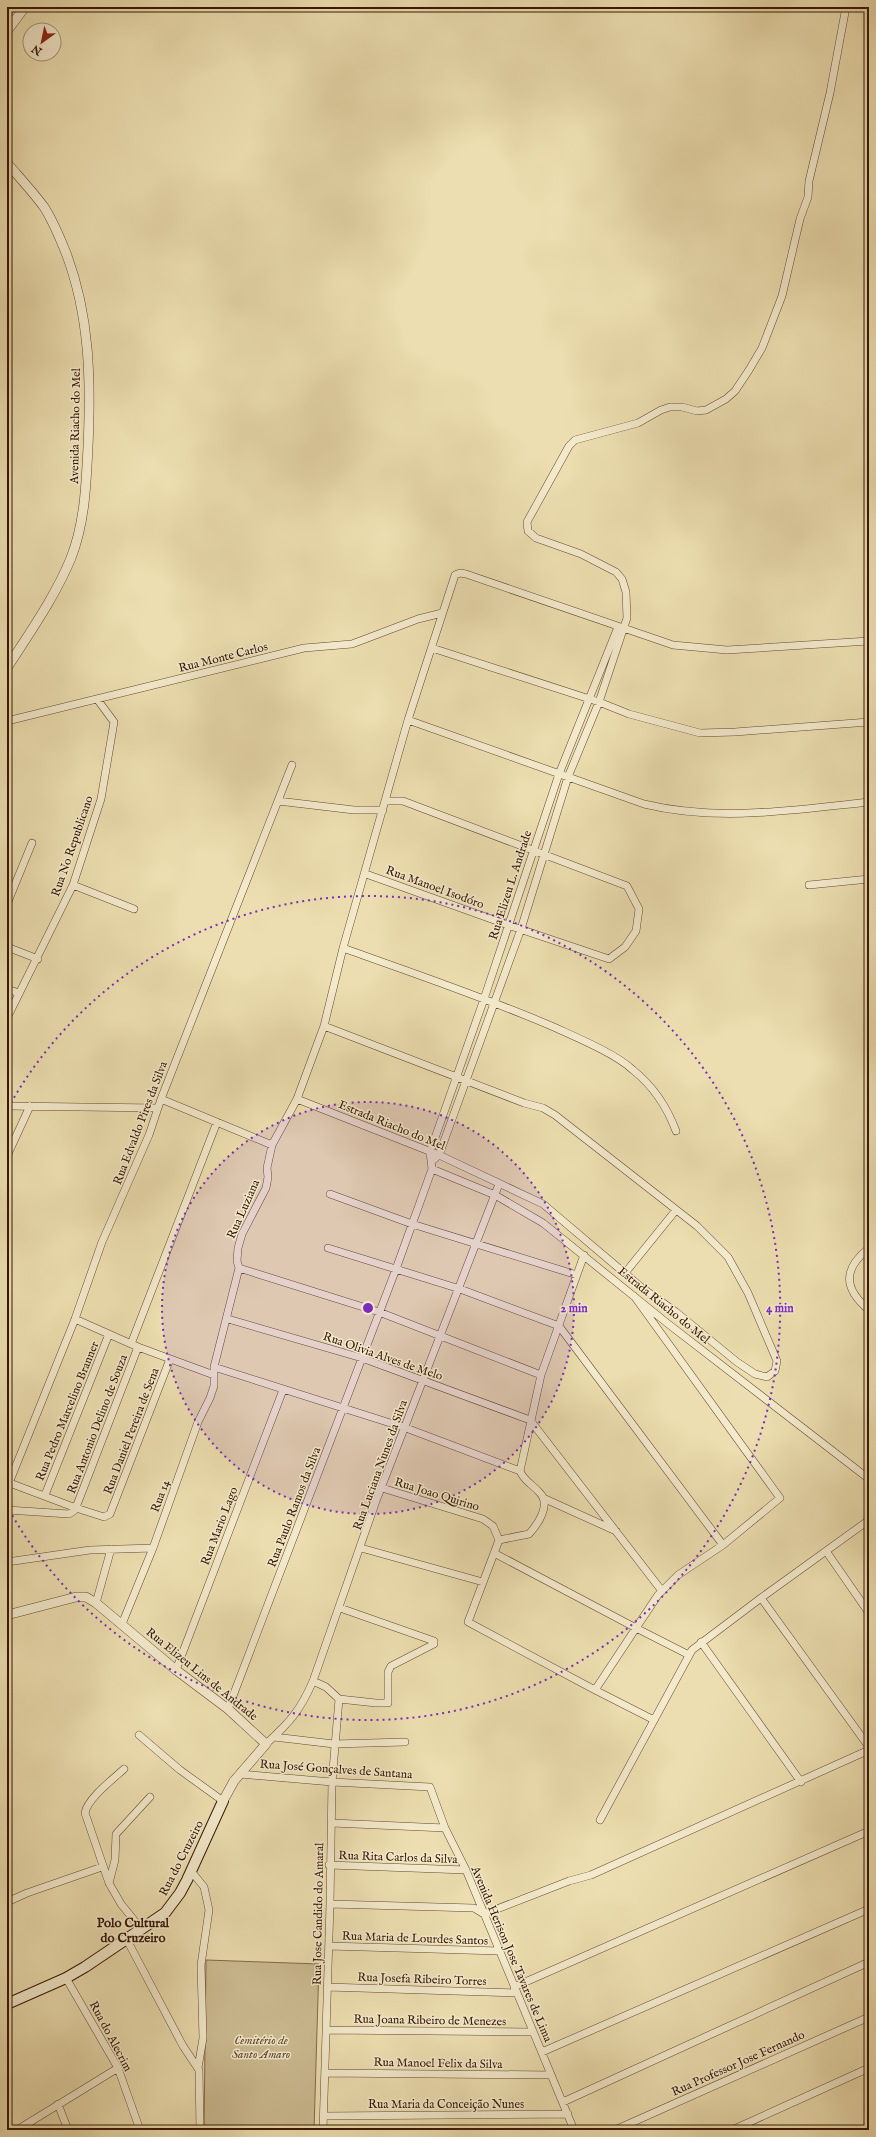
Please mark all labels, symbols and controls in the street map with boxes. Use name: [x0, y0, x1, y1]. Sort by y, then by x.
north arrow: [22, 22, 62, 62]
text: N: [29, 41, 46, 59]
street label: Avenida Riacho do Mel: [67, 367, 84, 485]
street label: Rua Monte Carlos: [177, 639, 269, 676]
street label: Rua No Republicano: [48, 793, 98, 899]
street label: Rua Elizeu L. Andrade: [486, 828, 535, 942]
street label: Rua Manoel Isodóro: [384, 863, 486, 912]
street label: Rua Edvaldo Pires da Silva: [110, 1059, 171, 1187]
street label: Estrada Riacho do Mel: [336, 1097, 448, 1154]
street label: Rua Luziana: [224, 1176, 264, 1241]
street label: Estrada Riacho do Mel: [615, 1264, 713, 1348]
centre of rings: [361, 1301, 375, 1315]
text: 2 min: [560, 1301, 588, 1316]
text: 4 min: [766, 1301, 794, 1316]
street label: Rua Olivia Alves de Melo: [321, 1329, 445, 1384]
street label: Rua Pedro Marcelino Branner: [33, 1339, 103, 1483]
street label: Rua Antonio Delino de Souza: [64, 1352, 131, 1496]
street label: Rua Daniel Pereira de Sena: [100, 1365, 163, 1497]
street label: Rua Luciana Nunes da Silva: [350, 1397, 411, 1532]
street label: Rua Paulo Ramos da Silva: [265, 1444, 325, 1569]
street label: Rua Joao Quirino: [392, 1474, 482, 1516]
street label: Rua 14: [148, 1478, 173, 1514]
street label: Rua Mario Lago: [198, 1484, 242, 1568]
street label: Rua Elizeu Lins de Andrade: [143, 1625, 261, 1724]
street label: Rua José Gonçalves de Santana: [259, 1757, 414, 1783]
street label: Rua do Cruzeiro: [156, 1817, 207, 1899]
street label: Rua Jose Candido do Amaral: [310, 1842, 328, 1985]
street label: Rua Rita Carlos da Silva: [338, 1848, 459, 1867]
street label: Avenida Herison Jose Tavares de Lima: [466, 1863, 556, 2045]
district label: Polo Cultural do Cruzeiro: [97, 1915, 170, 1947]
street label: Rua Maria de Lourdes Santos: [342, 1928, 488, 1949]
street label: Rua Josefa Ribeiro Torres: [357, 1970, 487, 1990]
street label: Rua do Alecrim: [86, 1999, 135, 2074]
street label: Rua Joana Ribeiro de Menezes: [353, 2012, 507, 2030]
street label: Rua Professor Jose Fernando: [669, 2027, 808, 2101]
park label: Cemitério de Santo Amaro: [232, 2033, 290, 2062]
street label: Rua Manoel Felix da Silva: [373, 2055, 503, 2072]
street label: Rua Maria da Conceição Nunes: [368, 2097, 524, 2112]

